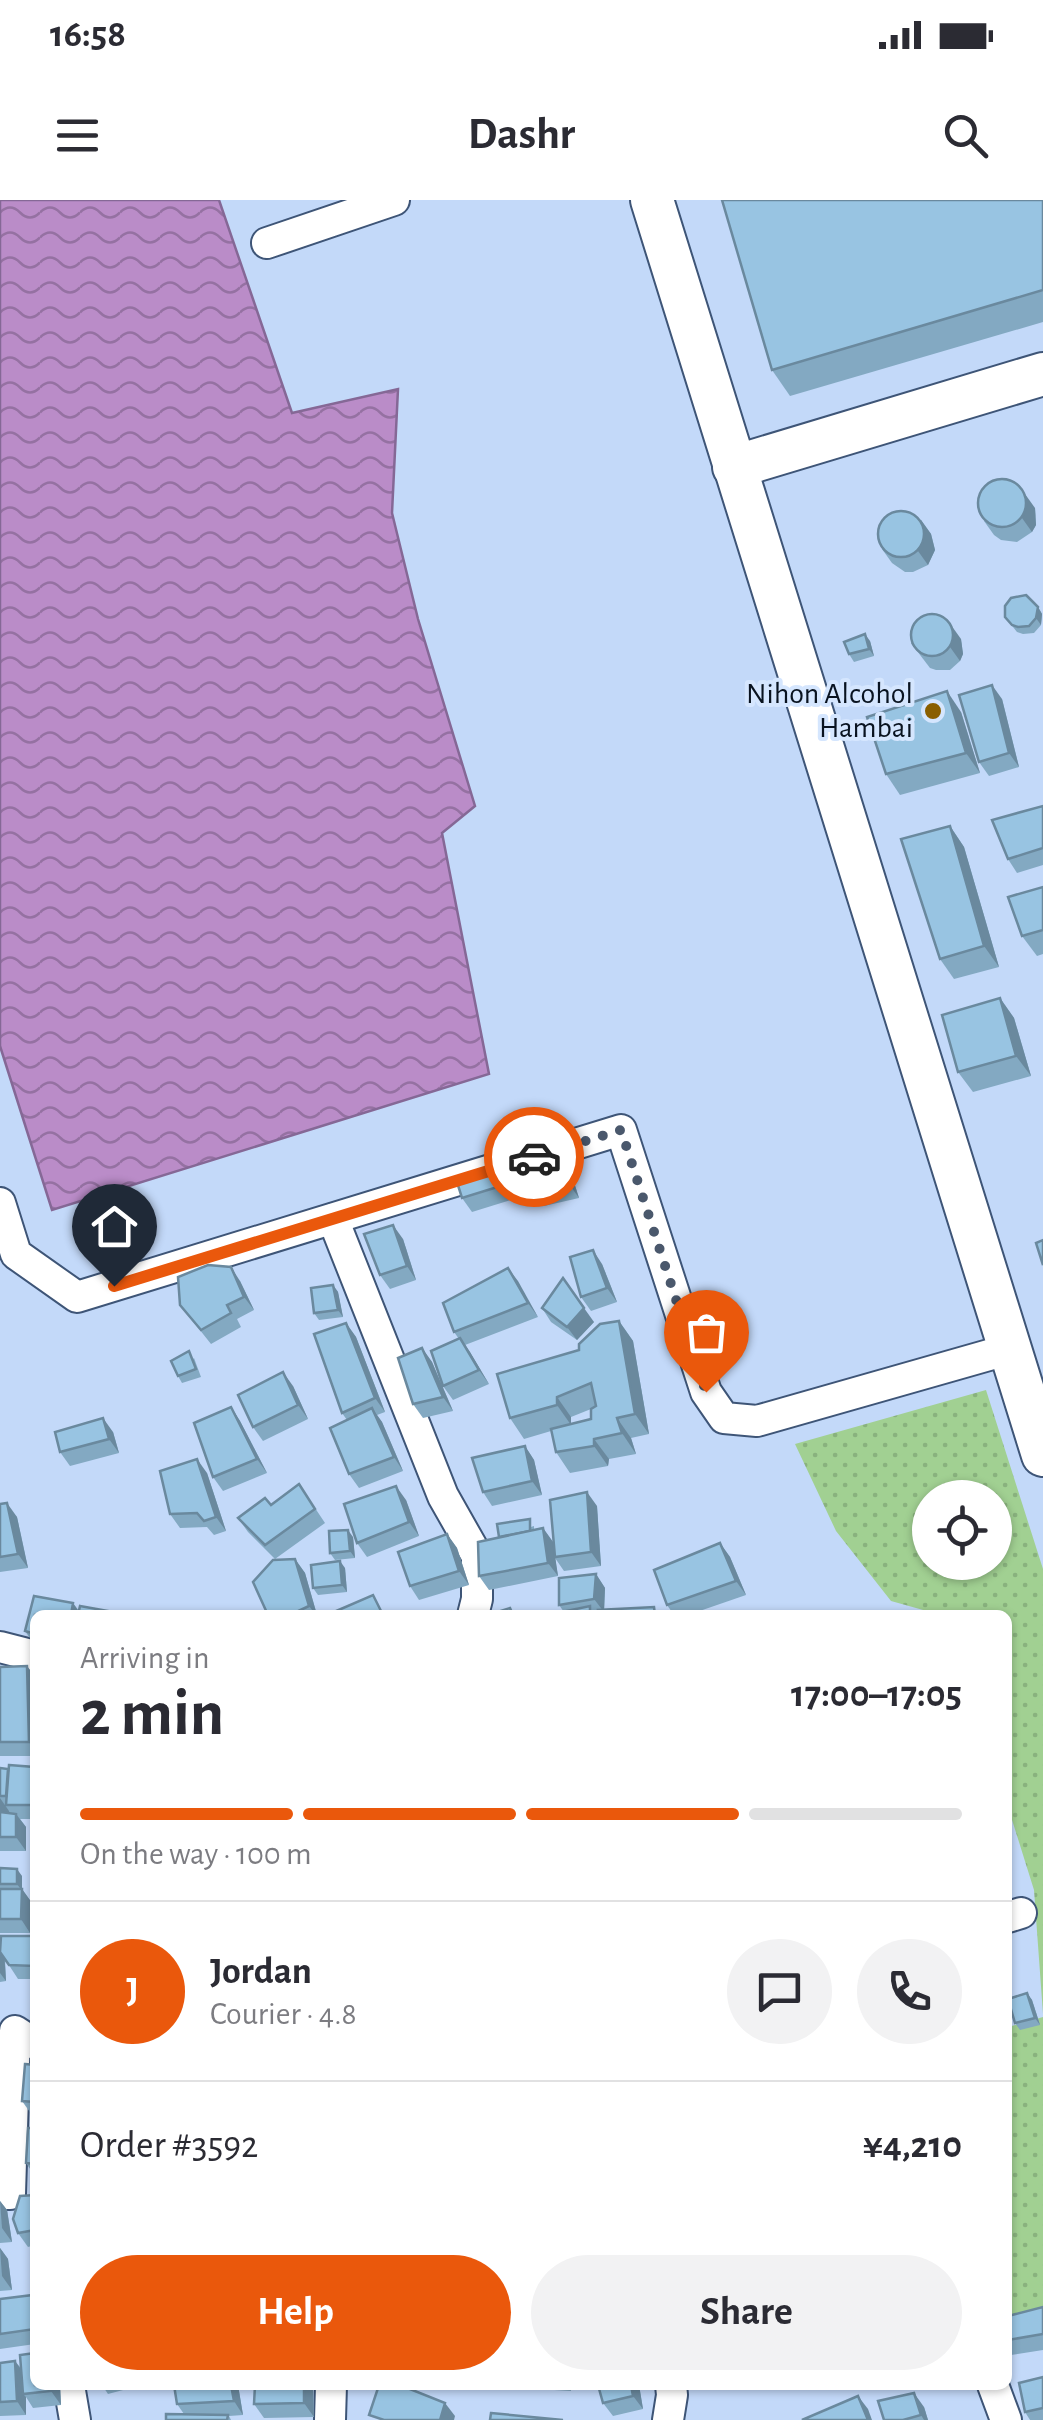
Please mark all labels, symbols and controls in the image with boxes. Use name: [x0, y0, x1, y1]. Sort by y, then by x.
text: 16:58: [50, 16, 126, 54]
icon: menu: [50, 108, 105, 163]
icon: search: [938, 108, 993, 163]
text: Dashr: [468, 112, 575, 157]
place label: Nihon Alcohol Hambai: [746, 679, 913, 743]
marker: Nihon Alcohol Hambai: [922, 700, 944, 722]
courier: [484, 1107, 584, 1207]
icon: car: [507, 1130, 562, 1185]
pin: [72, 1184, 157, 1287]
icon: home: [87, 1199, 142, 1254]
pin: [664, 1290, 749, 1393]
icon: bag: [679, 1305, 734, 1360]
map controls: [912, 1480, 1012, 1580]
button: locate: [912, 1480, 1012, 1580]
text: Arriving in: [80, 1642, 209, 1674]
text: 17:00–17:05: [791, 1676, 962, 1714]
text: 2 min: [80, 1682, 224, 1747]
text: On the way · 100 m: [80, 1838, 312, 1870]
button: chat: [727, 1939, 832, 2044]
button: phone: [857, 1939, 962, 2044]
text: Jordan: [210, 1953, 312, 1991]
text: J: [126, 1972, 139, 2010]
text: Courier · 4.8: [210, 1998, 357, 2030]
text: Order #3592: [80, 2127, 258, 2165]
text: ¥4,210: [863, 2127, 962, 2165]
button: Help: [80, 2255, 511, 2370]
button: Share: [531, 2255, 962, 2370]

